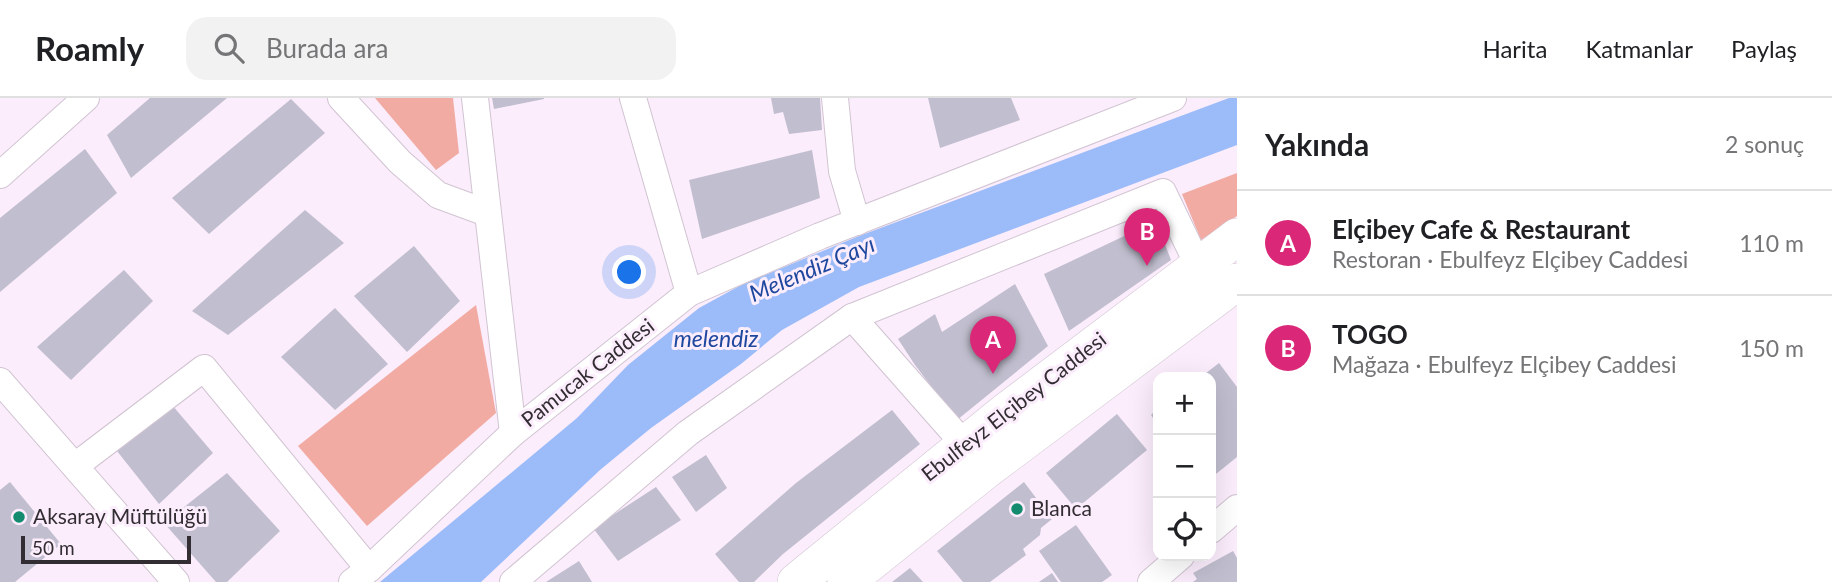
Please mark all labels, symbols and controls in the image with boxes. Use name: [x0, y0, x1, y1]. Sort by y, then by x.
search box: [186, 17, 676, 80]
text: Roamly: [35, 28, 144, 68]
icon: search: [210, 29, 248, 67]
text: Burada ara: [266, 32, 389, 64]
text: Harita: [1482, 34, 1547, 63]
text: Katmanlar: [1585, 34, 1693, 63]
text: Paylaş: [1731, 34, 1797, 63]
text: Yakında: [1265, 126, 1369, 162]
text: 2 sonuç: [1725, 130, 1804, 158]
pin: B: [1124, 208, 1170, 266]
text: Elçibey Cafe & Restaurant: [1332, 213, 1630, 245]
water label: Melendiz Çayı: [745, 229, 879, 307]
text: A: [1280, 229, 1296, 257]
text: 110 m: [1739, 229, 1804, 257]
text: Restoran · Ebulfeyz Elçibey Caddesi: [1332, 245, 1688, 273]
your location: [612, 255, 646, 289]
street label: Pamucak Caddesi: [516, 312, 658, 431]
pin: A: [970, 316, 1016, 374]
text: TOGO: [1332, 318, 1408, 350]
water label: melendiz: [674, 324, 759, 352]
street label: Ebulfeyz Elçibey Caddesi: [916, 326, 1110, 486]
text: B: [1280, 334, 1296, 362]
text: 150 m: [1739, 334, 1804, 362]
text: Mağaza · Ebulfeyz Elçibey Caddesi: [1332, 350, 1677, 378]
map controls: [1153, 372, 1216, 561]
button: +: [1153, 372, 1216, 435]
button: −: [1153, 435, 1216, 498]
place label: Blanca: [1031, 495, 1092, 520]
button: locate: [1153, 498, 1216, 561]
marker: Blanca: [1009, 501, 1025, 517]
place label: Aksaray Müftülüğü: [33, 503, 207, 528]
marker: Aksaray Müftülüğü: [11, 509, 27, 525]
scale bar: [21, 533, 191, 565]
text: 50 m: [32, 536, 75, 559]

